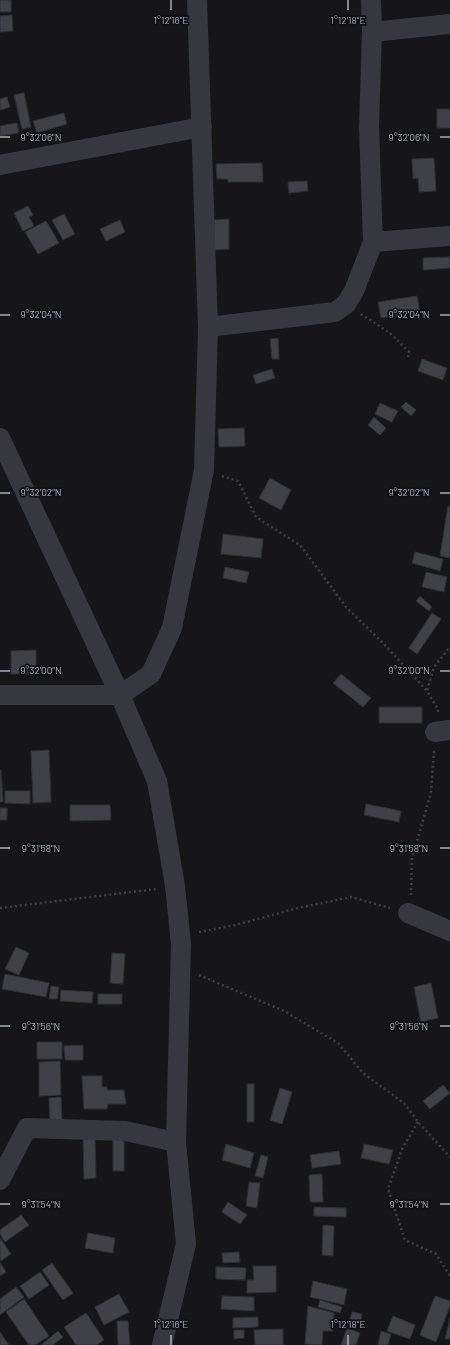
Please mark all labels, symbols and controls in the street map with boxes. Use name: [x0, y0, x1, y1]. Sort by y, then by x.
text: 1°12'16"E: [154, 14, 188, 26]
text: 1°12'18"E: [331, 14, 365, 26]
text: 9°32'06"N: [20, 131, 62, 143]
text: 9°32'06"N: [388, 131, 430, 143]
text: 9°32'04"N: [20, 308, 62, 320]
text: 9°32'04"N: [388, 308, 430, 320]
text: 9°32'02"N: [20, 486, 62, 498]
text: 9°32'02"N: [388, 486, 430, 498]
text: 9°32'00"N: [20, 664, 62, 676]
text: 9°32'00"N: [388, 664, 430, 676]
text: 9°31'58"N: [22, 842, 60, 854]
text: 9°31'58"N: [390, 842, 428, 854]
text: 9°31'56"N: [22, 1020, 60, 1032]
text: 9°31'56"N: [390, 1020, 428, 1032]
text: 9°31'54"N: [22, 1198, 60, 1210]
text: 9°31'54"N: [390, 1198, 428, 1210]
text: 1°12'16"E: [154, 1318, 188, 1330]
text: 1°12'18"E: [331, 1318, 365, 1330]

